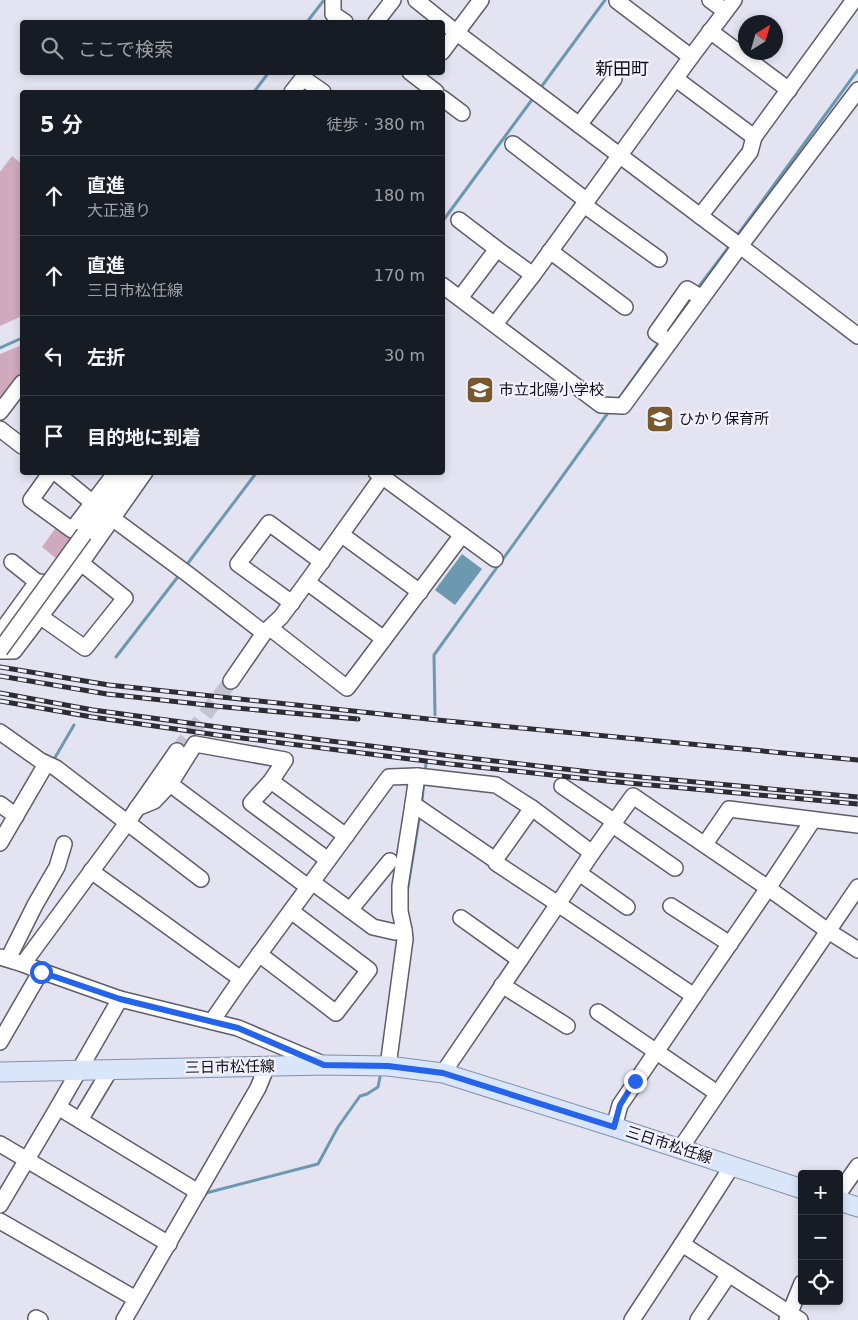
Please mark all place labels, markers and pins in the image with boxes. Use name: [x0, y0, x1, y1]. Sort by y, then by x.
school or university icon: 市立北陽小学校: [465, 375, 495, 405]
place label: 市立北陽小学校: [499, 381, 604, 399]
school or university icon: ひかり保育所: [645, 404, 675, 434]
place label: ひかり保育所: [679, 410, 769, 428]

